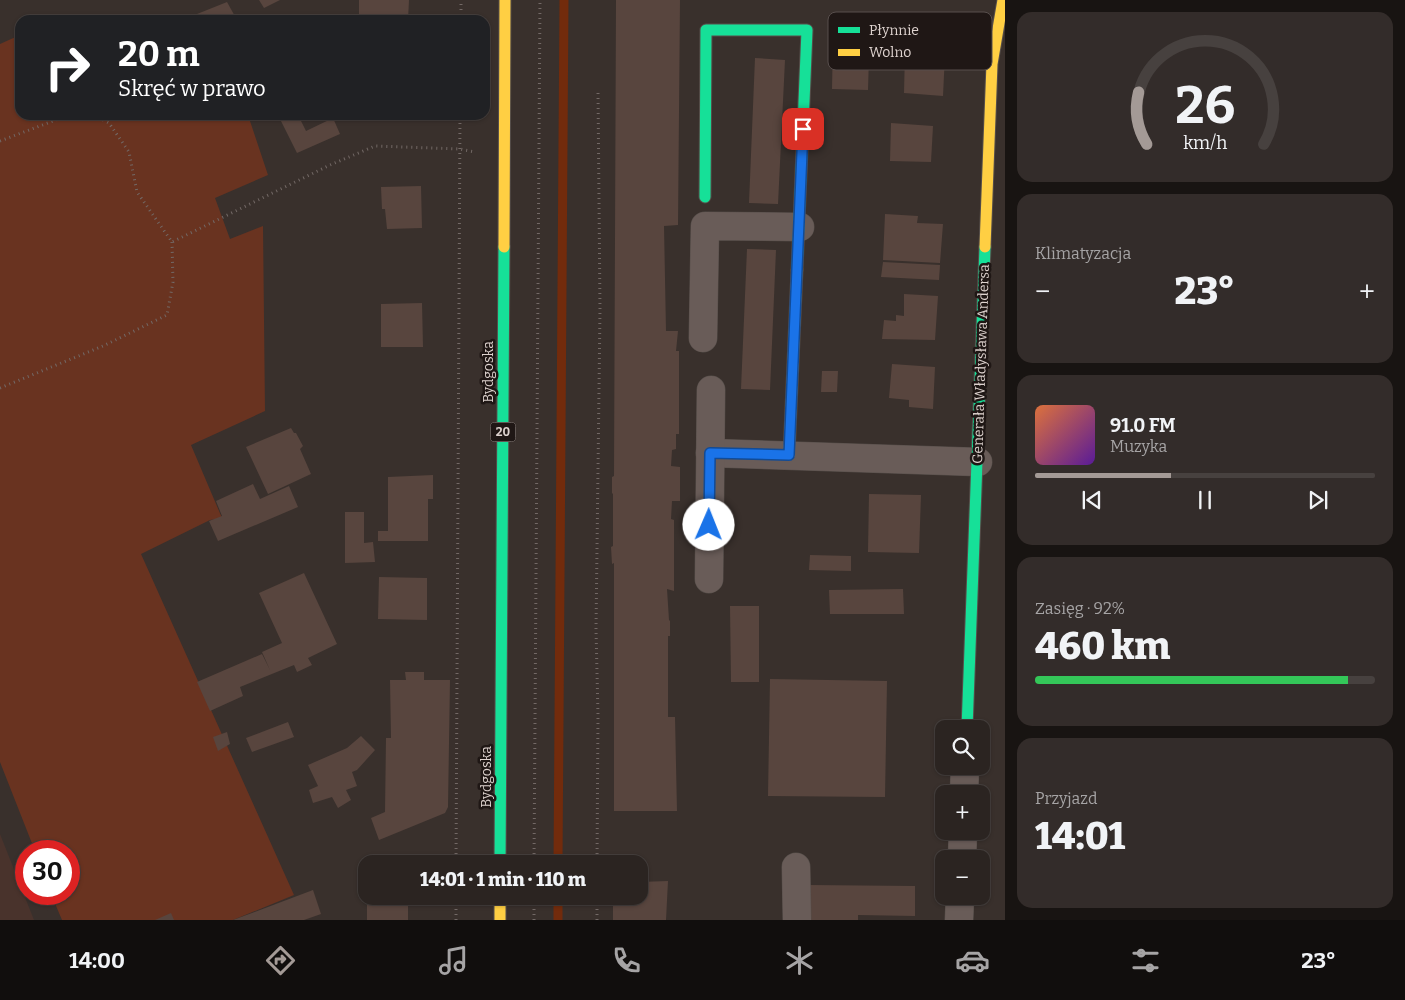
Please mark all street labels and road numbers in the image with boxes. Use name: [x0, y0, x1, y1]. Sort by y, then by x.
street label: Generała Władysława Andersa: [969, 264, 993, 464]
street label: Bydgoska: [480, 341, 497, 403]
road number: 20: [490, 422, 516, 442]
street label: Bydgoska: [478, 746, 495, 808]

